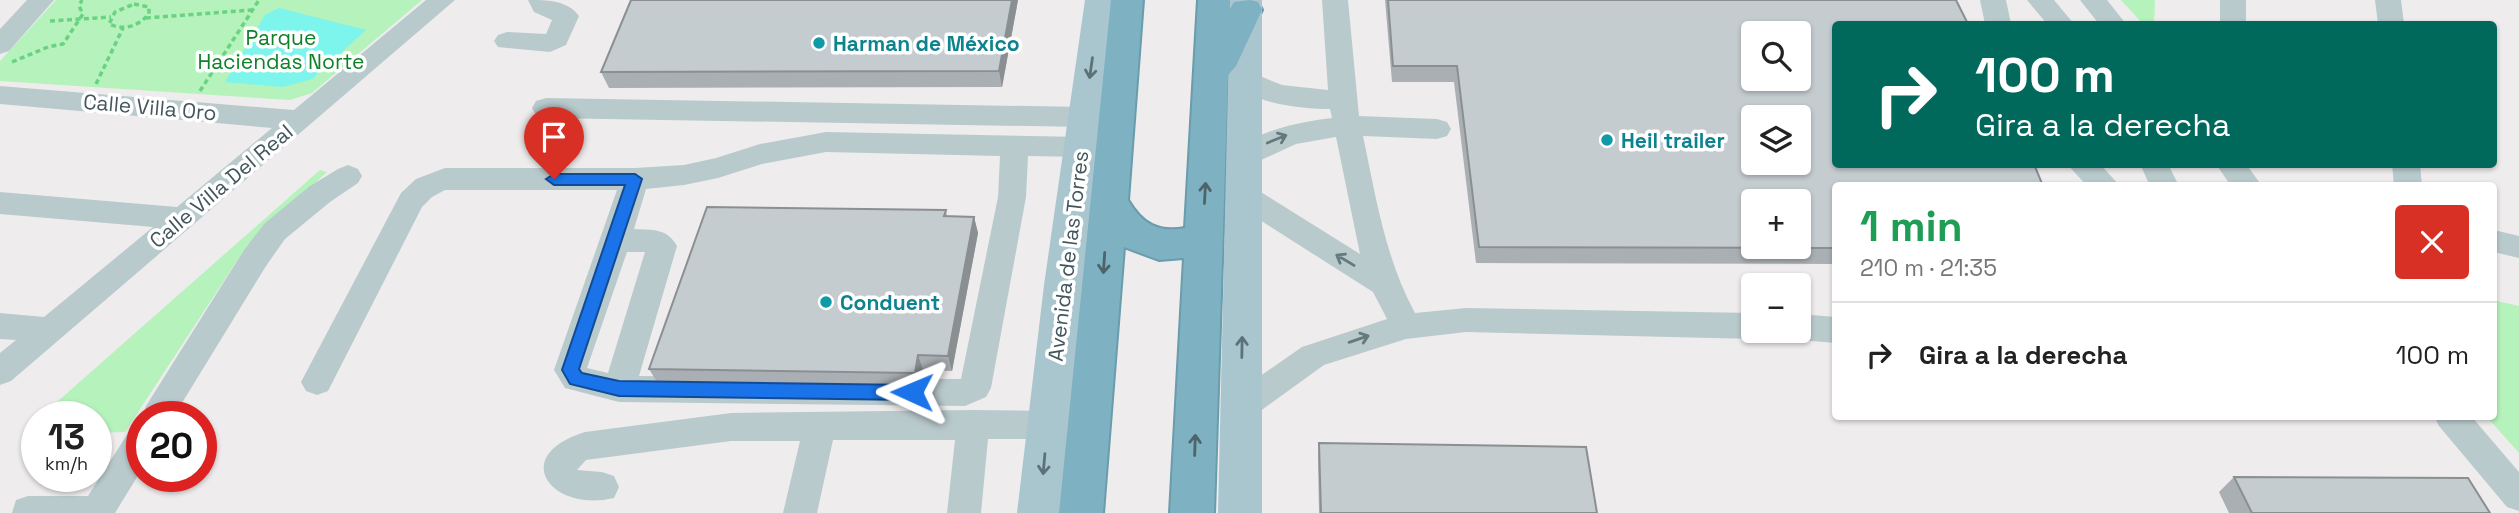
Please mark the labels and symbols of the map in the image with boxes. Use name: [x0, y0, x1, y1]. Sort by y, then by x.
park label: Parque Haciendas Norte: [197, 24, 365, 75]
place label: Harman de México: [833, 30, 1020, 57]
marker: Harman de México: [811, 35, 827, 51]
one-way arrow: [1085, 56, 1098, 78]
street label: Calle Villa Oro: [82, 88, 218, 126]
pin: [524, 107, 584, 179]
street label: Calle Villa Del Real: [144, 118, 298, 254]
place label: Heil trailer: [1621, 127, 1725, 154]
one-way arrow: [1266, 132, 1287, 145]
marker: Heil trailer: [1599, 132, 1615, 148]
street label: Avenida de las Torres: [1042, 149, 1094, 363]
one-way arrow: [1199, 182, 1212, 205]
one-way arrow: [1097, 251, 1110, 274]
one-way arrow: [1335, 253, 1355, 267]
place label: Conduent: [840, 289, 940, 316]
marker: Conduent: [818, 294, 834, 310]
one-way arrow: [1348, 332, 1370, 345]
one-way arrow: [1235, 336, 1249, 359]
position arrow: [875, 355, 949, 429]
speed limit sign: 20: [126, 401, 217, 492]
one-way arrow: [1188, 434, 1201, 457]
one-way arrow: [1037, 452, 1050, 475]

